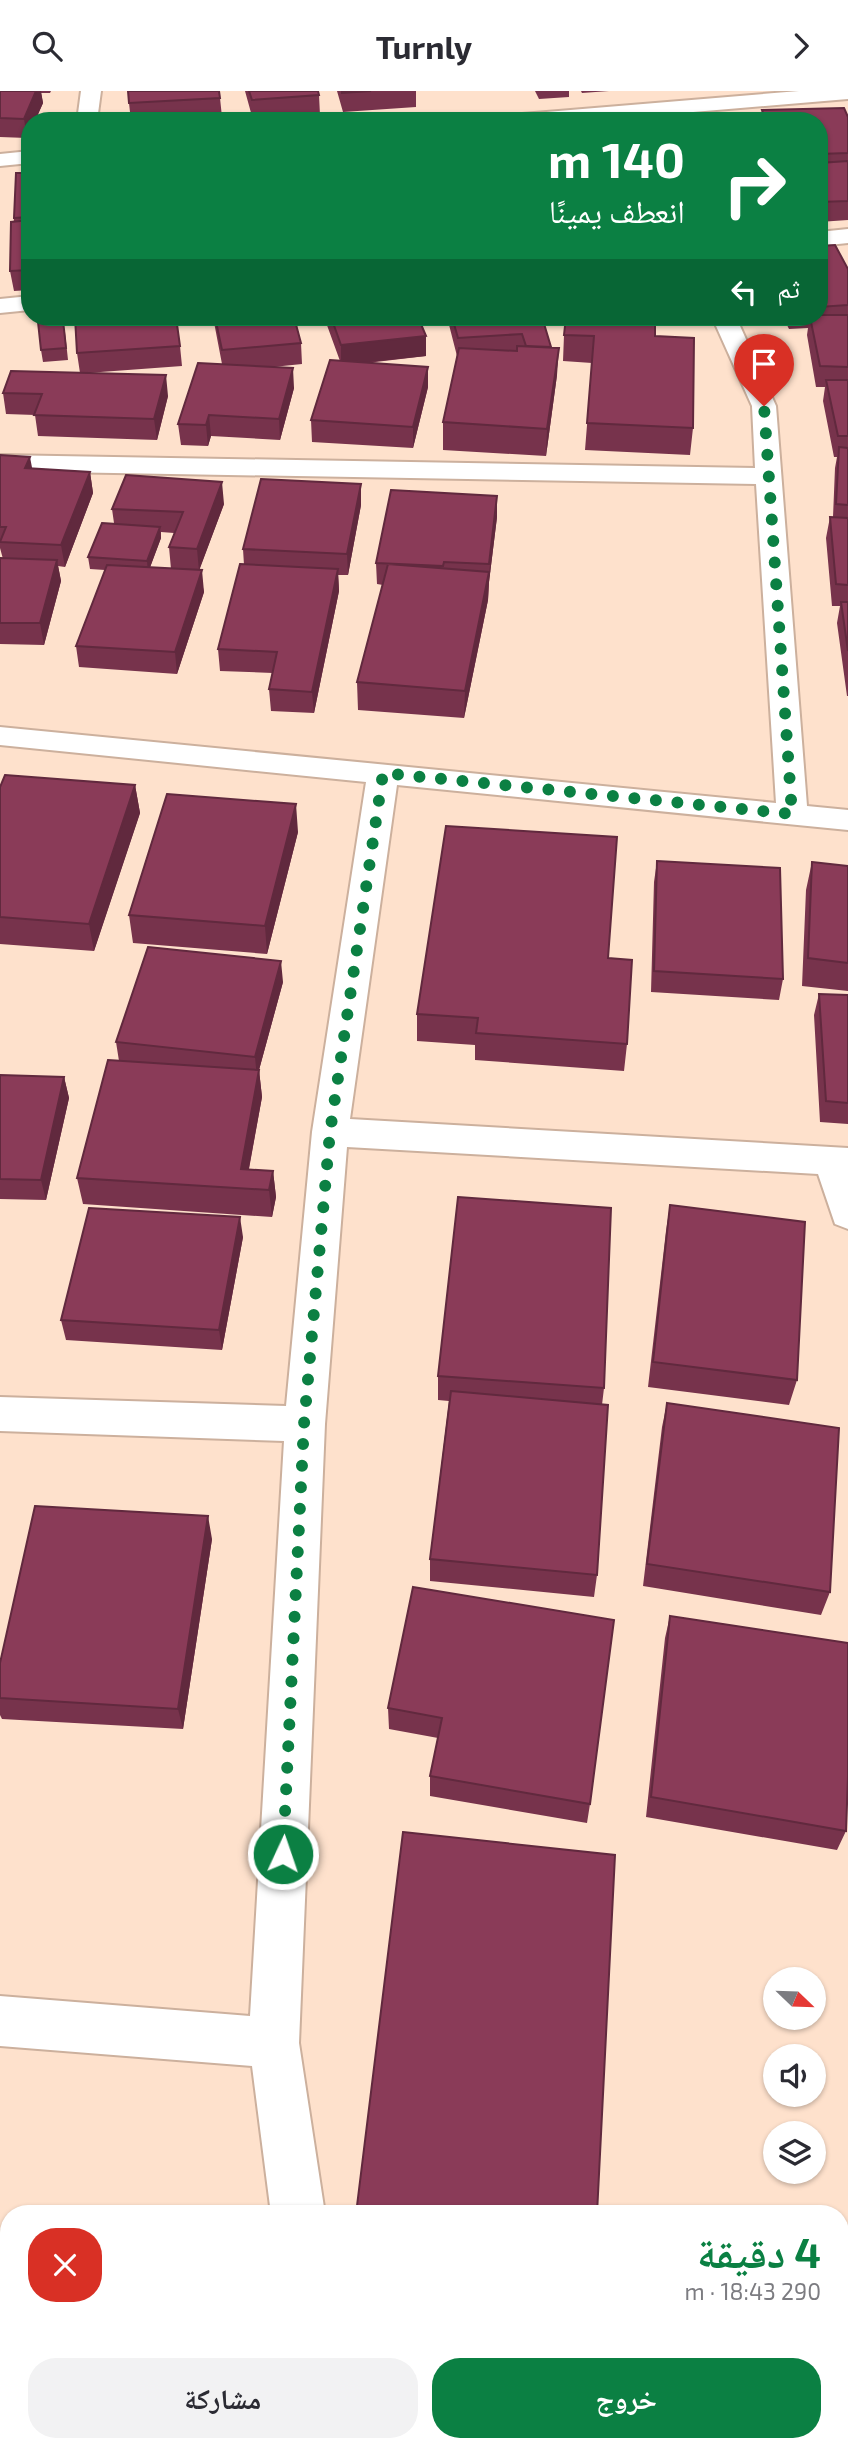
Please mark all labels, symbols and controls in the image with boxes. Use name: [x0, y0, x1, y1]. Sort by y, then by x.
icon: search: [28, 27, 66, 65]
text: Turnly: [376, 27, 472, 65]
icon: forward: [782, 27, 820, 65]
text: 140 m: [548, 129, 685, 188]
icon: right: [709, 140, 800, 231]
text: انعطف يمينًا: [549, 191, 685, 229]
text: ثم: [777, 272, 800, 303]
icon: left: [725, 273, 763, 311]
pin: [734, 334, 794, 406]
icon: arrive: [745, 345, 783, 383]
position arrow: [246, 1817, 320, 1891]
north arrow: [763, 1967, 826, 2030]
map controls: [763, 1967, 826, 2184]
button: sound: [763, 2044, 826, 2107]
button: layers: [763, 2121, 826, 2184]
text: 4 دقيقة: [697, 2226, 821, 2276]
button: close: [28, 2228, 102, 2302]
text: 290 m · 18:43: [685, 2277, 821, 2305]
button: مشاركة: [28, 2358, 418, 2438]
button: خروج: [432, 2358, 821, 2438]

